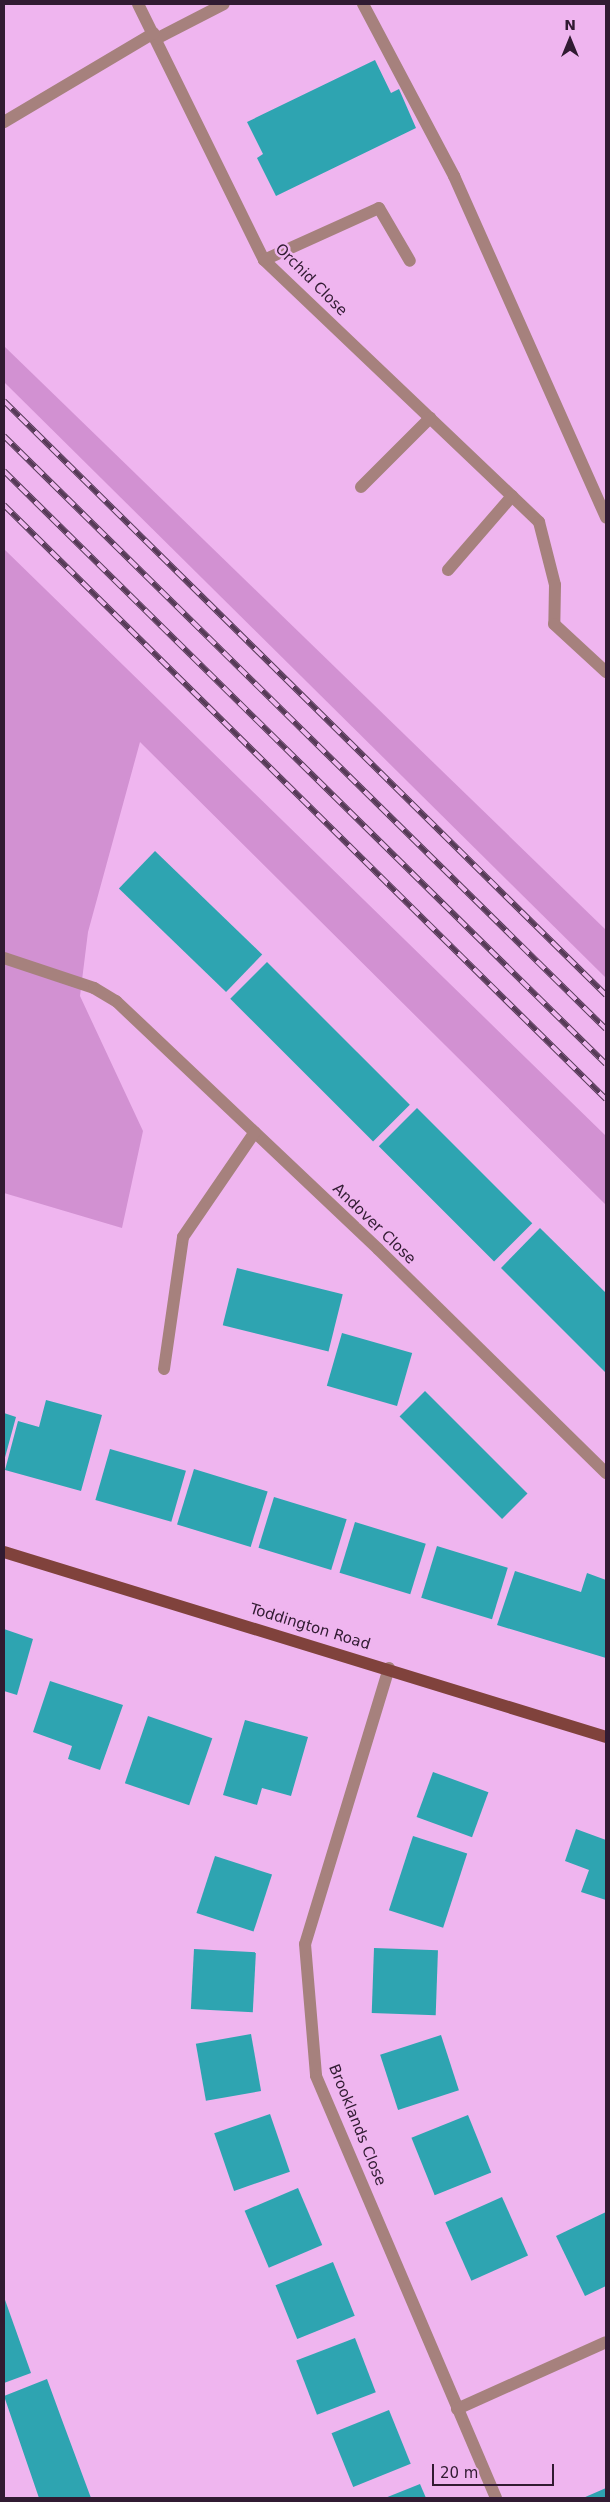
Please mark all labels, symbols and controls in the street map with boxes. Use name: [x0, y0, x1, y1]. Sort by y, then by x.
north arrow: [545, 15, 595, 65]
text: N: [564, 17, 576, 33]
street label: Orchid Close: [271, 240, 351, 320]
street label: Andover Close: [329, 1180, 419, 1268]
street label: Toddington Road: [248, 1600, 372, 1654]
street label: Brooklands Close: [324, 2062, 390, 2188]
scale bar: [435, 2454, 558, 2486]
text: 20 m: [440, 2464, 478, 2482]

